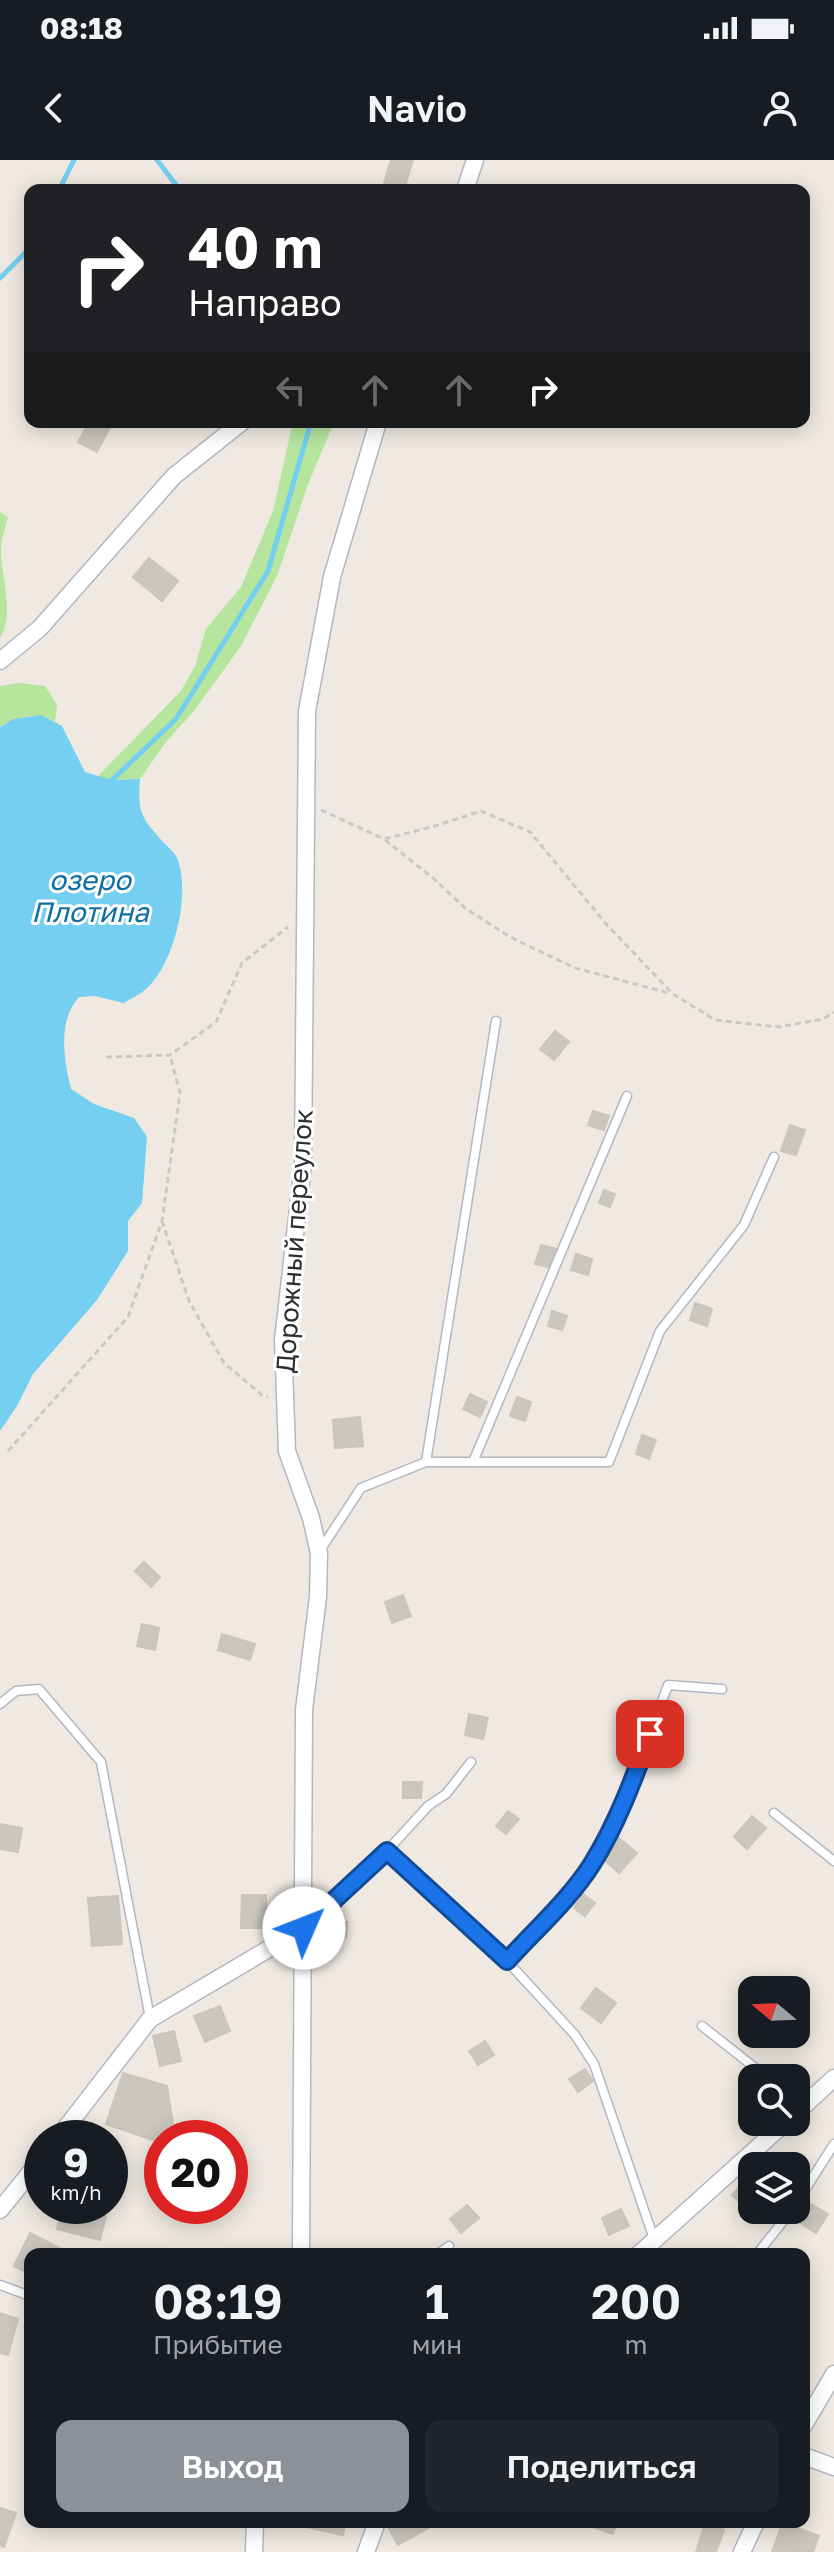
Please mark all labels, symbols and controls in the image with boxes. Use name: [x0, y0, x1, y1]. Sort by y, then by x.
text: 08:18: [40, 10, 123, 46]
icon: back: [32, 86, 76, 130]
icon: person: [758, 86, 802, 130]
text: Navio: [367, 87, 467, 130]
text: 40 m: [188, 213, 322, 280]
icon: right: [56, 216, 160, 320]
text: Направо: [188, 281, 342, 324]
icon: left: [269, 368, 313, 412]
icon: ahead: [353, 368, 397, 412]
icon: ahead: [437, 368, 481, 412]
icon: right: [521, 368, 565, 412]
water label: озеро Плотина: [31, 863, 150, 928]
street label: Дорожный переулок: [269, 1108, 319, 1374]
pin: [616, 1700, 684, 1768]
icon: arrive: [628, 1712, 672, 1756]
position arrow: [262, 1886, 346, 1970]
north arrow: [738, 1976, 810, 2048]
map controls: [738, 1976, 810, 2224]
button: search: [738, 2064, 810, 2136]
speed limit sign: 20: [144, 2120, 248, 2224]
text: 9: [63, 2138, 89, 2186]
button: layers: [738, 2152, 810, 2224]
text: km/h: [51, 2180, 101, 2204]
text: 08:19: [153, 2272, 283, 2330]
text: 1: [425, 2272, 449, 2330]
text: 200: [591, 2272, 681, 2330]
text: Прибытие: [153, 2329, 283, 2360]
text: мин: [412, 2329, 462, 2360]
text: m: [625, 2329, 648, 2360]
button: Выход: [56, 2420, 409, 2512]
button: Поделиться: [425, 2420, 778, 2512]

